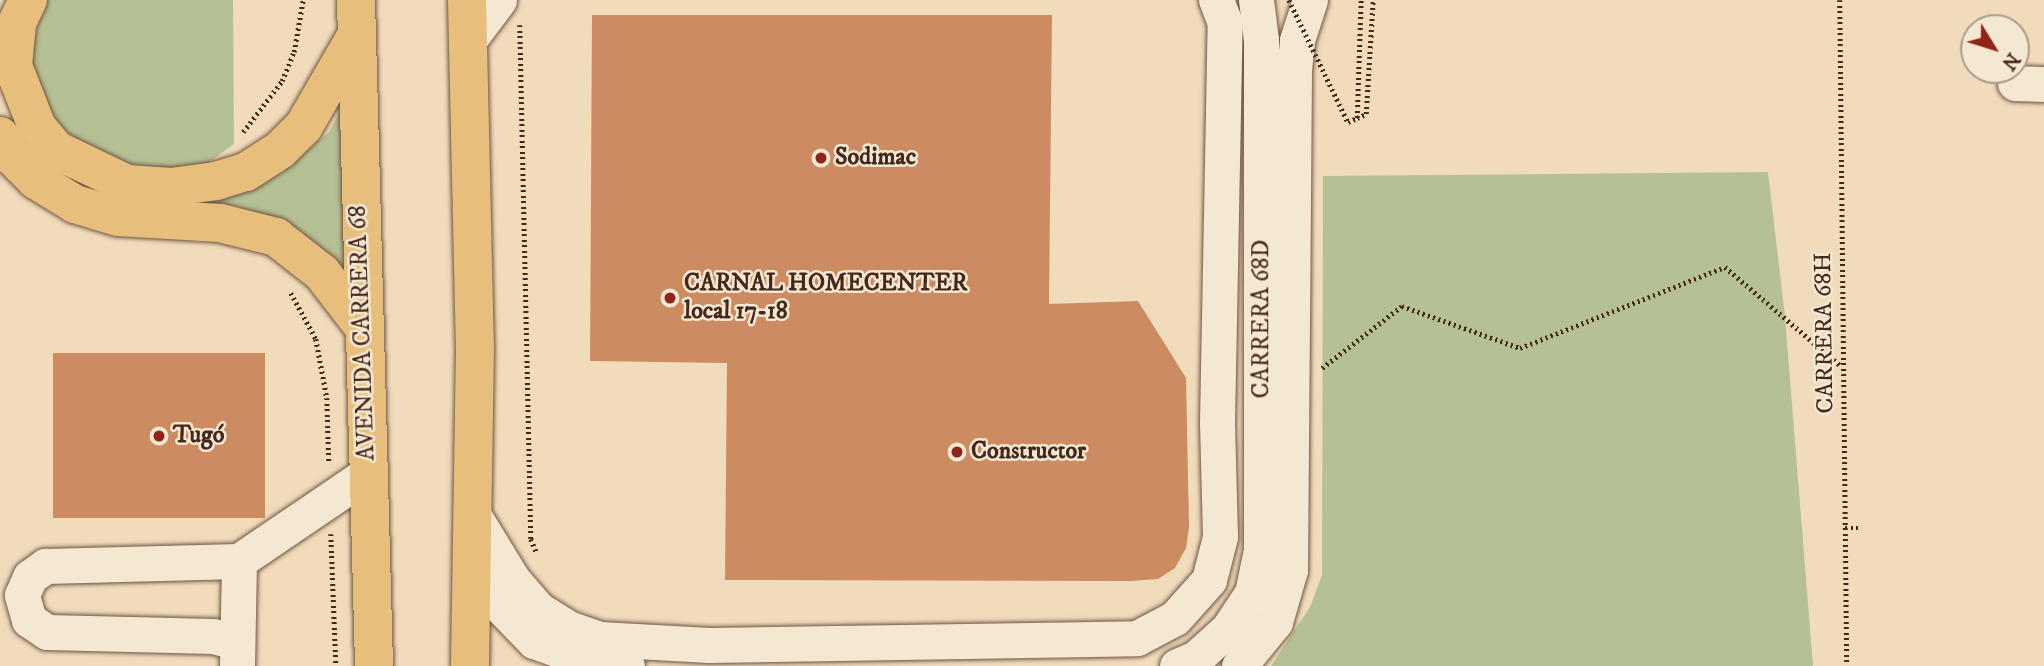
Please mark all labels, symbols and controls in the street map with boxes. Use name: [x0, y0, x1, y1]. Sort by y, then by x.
north arrow: [1960, 14, 2030, 84]
text: N: [1997, 48, 2024, 74]
place label: Sodimac: [835, 144, 916, 172]
marker: Sodimac: [813, 150, 829, 166]
street label: AVENIDA CARRERA 68: [344, 205, 382, 461]
street label: CARRERA 68D: [1248, 240, 1276, 398]
street label: CARRERA 68H: [1809, 252, 1841, 414]
place label: CARNAL HOMECENTER local 17-18: [684, 270, 967, 326]
marker: CARNAL HOMECENTER local 17-18: [662, 290, 678, 306]
place label: Tugó: [173, 422, 224, 450]
marker: Tugó: [151, 428, 167, 444]
place label: Constructor: [971, 438, 1086, 466]
marker: Constructor: [949, 444, 965, 460]

